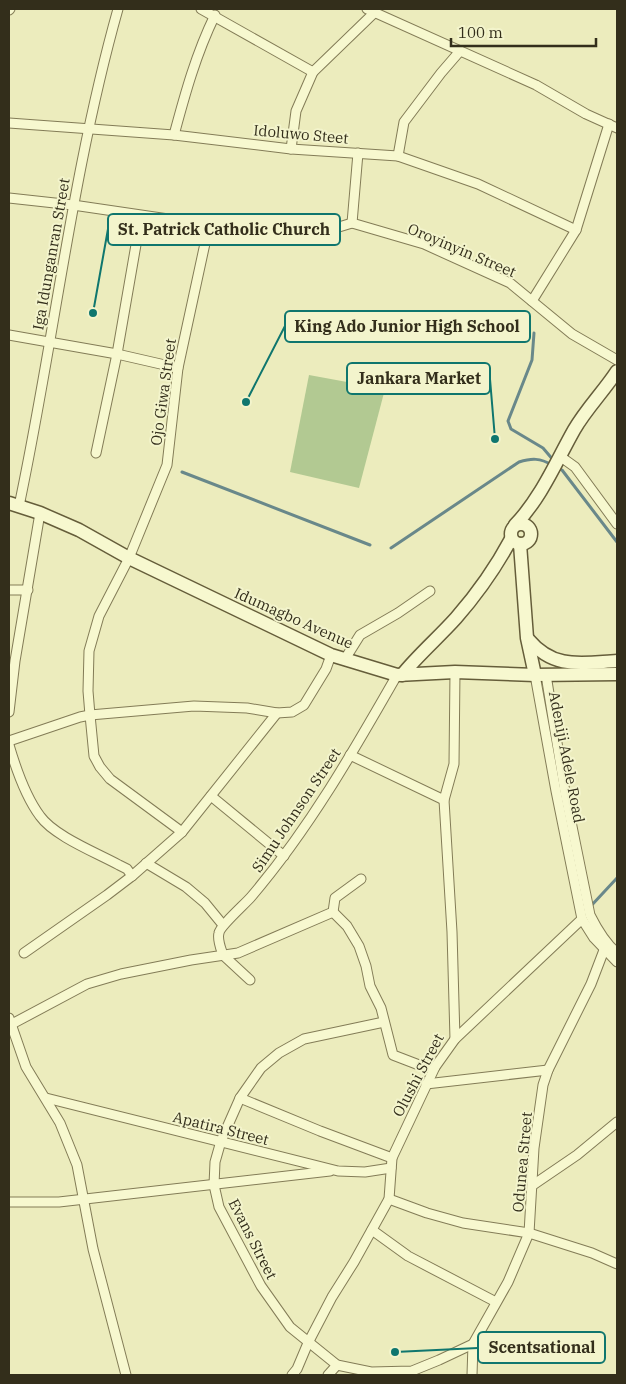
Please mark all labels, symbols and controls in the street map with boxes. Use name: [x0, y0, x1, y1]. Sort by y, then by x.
scale bar: [451, 15, 596, 47]
text: 100 m: [458, 23, 503, 42]
street label: Idoluwo Steet: [253, 120, 349, 148]
street label: Iga Idunganran Street: [28, 176, 74, 332]
callout: St. Patrick Catholic Church: [108, 214, 340, 245]
text: St. Patrick Catholic Church: [118, 219, 330, 239]
street label: Oroyinyin Street: [405, 219, 519, 281]
callout: King Ado Junior High School: [285, 311, 530, 342]
text: King Ado Junior High School: [294, 316, 520, 336]
street label: Ojo Giwa Street: [146, 337, 180, 447]
callout: Jankara Market: [347, 363, 490, 394]
text: Jankara Market: [357, 368, 481, 388]
street label: Idumagbo Avenue: [232, 583, 356, 653]
street label: Adeniji Adele Road: [545, 690, 589, 824]
street label: Simu Johnson Street: [247, 744, 345, 876]
street label: Olushi Street: [388, 1030, 448, 1120]
street label: Apatira Street: [171, 1107, 271, 1149]
street label: Odunea Street: [508, 1111, 536, 1213]
street label: Evans Street: [225, 1195, 281, 1283]
callout: Scentsational: [478, 1332, 605, 1363]
text: Scentsational: [488, 1337, 596, 1357]

